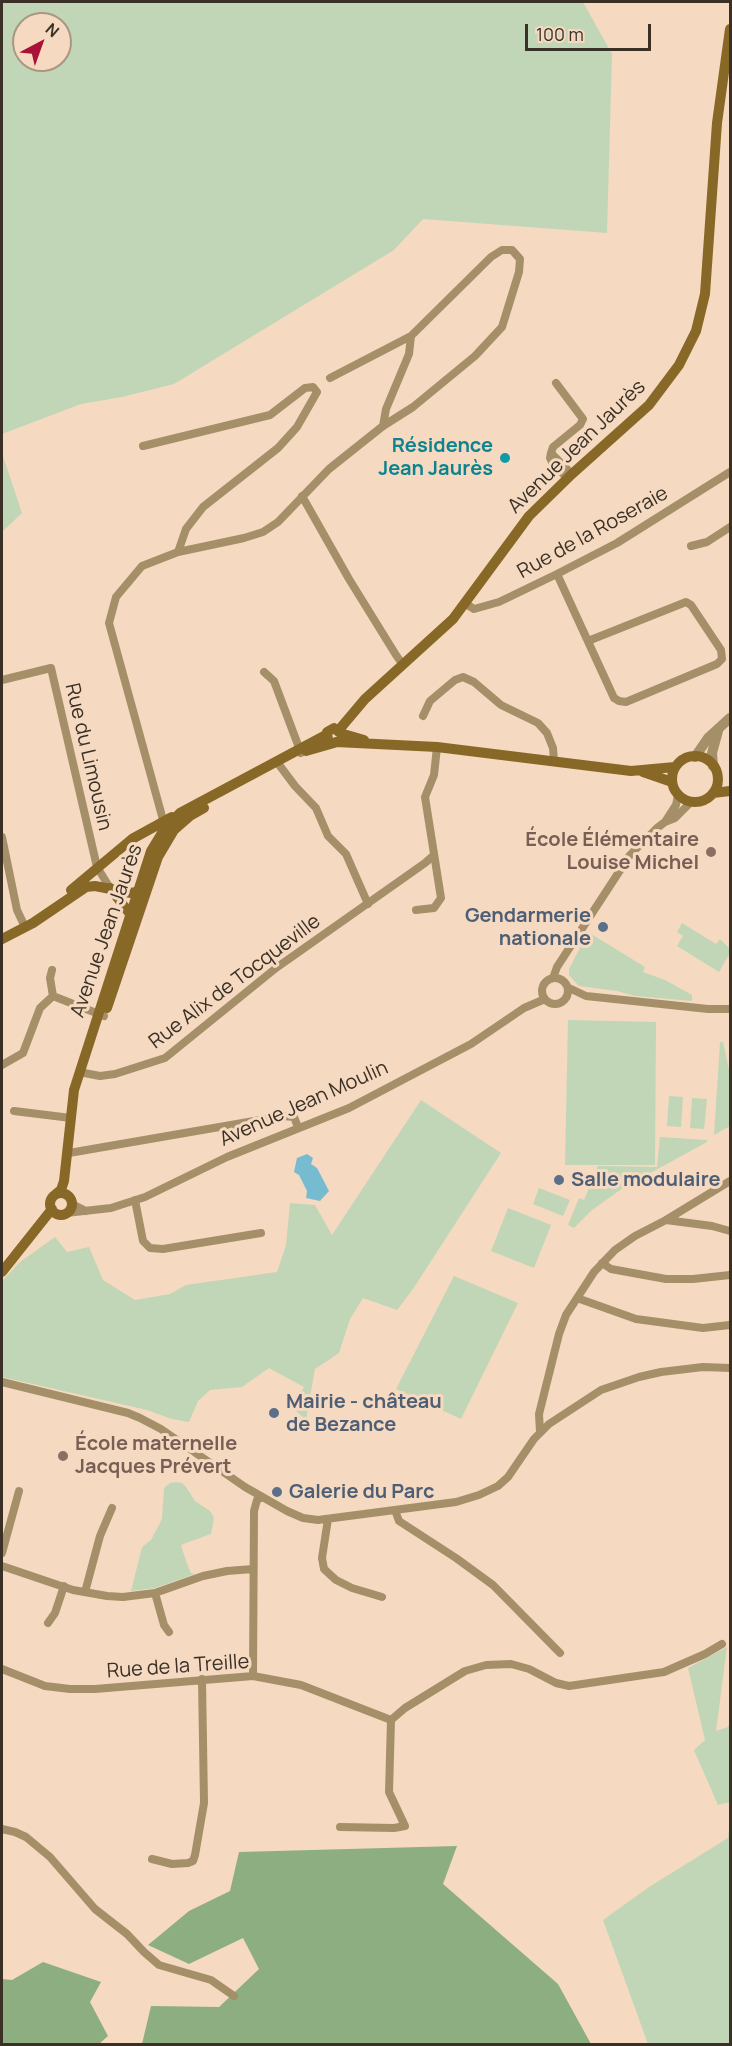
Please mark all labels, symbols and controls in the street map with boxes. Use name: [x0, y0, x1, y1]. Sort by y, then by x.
north arrow: [12, 12, 72, 72]
scale bar: [528, 12, 654, 50]
text: N: [41, 18, 64, 42]
text: 100 m: [536, 22, 584, 46]
street label: Avenue Jean Jaurès: [503, 375, 651, 519]
place label: Résidence Jean Jaurès: [378, 434, 493, 481]
marker: Résidence Jean Jaurès: [498, 451, 512, 465]
street label: Rue de la Roseraie: [514, 482, 672, 584]
street label: Rue du Limousin: [59, 681, 117, 833]
place label: École Élémentaire Louise Michel: [525, 828, 699, 875]
street label: Avenue Jean Jaurès: [66, 841, 148, 1021]
marker: École Élémentaire Louise Michel: [704, 845, 718, 859]
place label: Gendarmerie nationale: [465, 904, 591, 951]
street label: Rue Alix de Tocqueville: [145, 910, 325, 1054]
marker: Gendarmerie nationale: [596, 920, 610, 934]
street label: Avenue Jean Moulin: [216, 1056, 392, 1152]
place label: Salle modulaire: [571, 1168, 721, 1192]
marker: Salle modulaire: [552, 1173, 566, 1187]
place label: Mairie - château de Bezance: [286, 1390, 442, 1437]
marker: Mairie - château de Bezance: [267, 1406, 281, 1420]
place label: École maternelle Jacques Prévert: [75, 1432, 237, 1479]
marker: École maternelle Jacques Prévert: [56, 1449, 70, 1463]
place label: Galerie du Parc: [289, 1480, 435, 1504]
marker: Galerie du Parc: [270, 1485, 284, 1499]
street label: Rue de la Treille: [106, 1650, 250, 1684]

